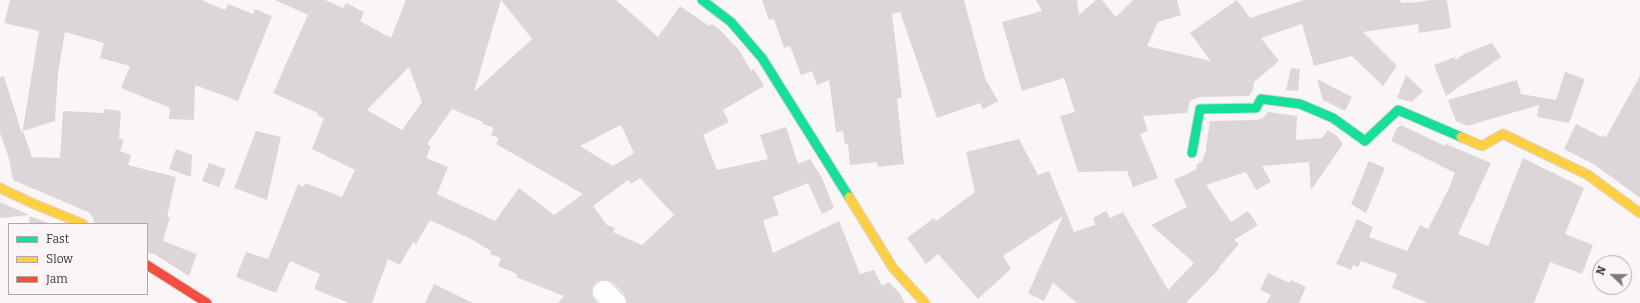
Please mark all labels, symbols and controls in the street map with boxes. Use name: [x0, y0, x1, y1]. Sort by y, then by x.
legend: [8, 223, 148, 295]
text: Fast: [46, 232, 69, 246]
text: Slow: [46, 252, 73, 266]
north arrow: [1592, 255, 1632, 295]
text: N: [1594, 264, 1609, 277]
text: Jam: [46, 272, 68, 286]

